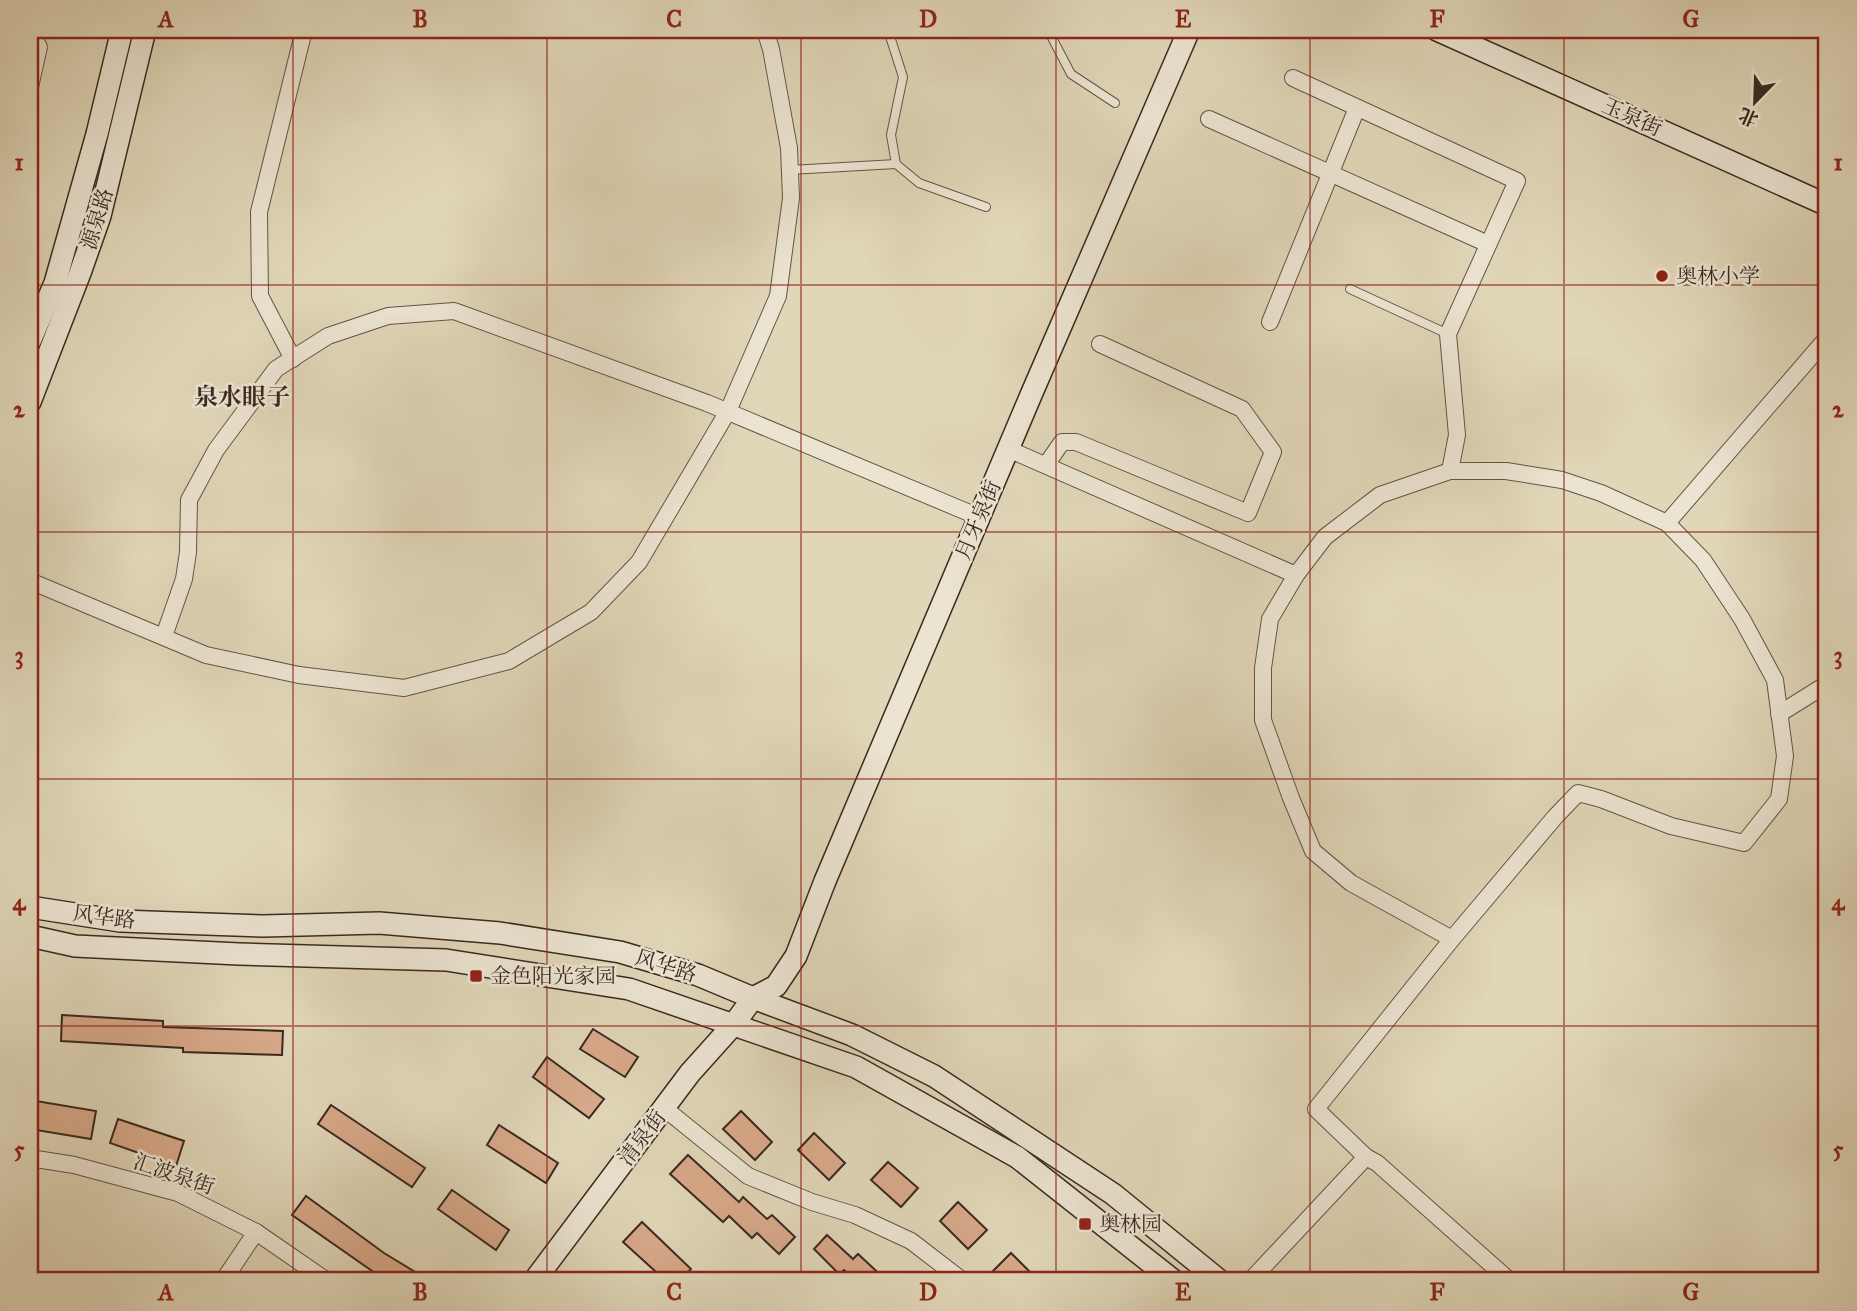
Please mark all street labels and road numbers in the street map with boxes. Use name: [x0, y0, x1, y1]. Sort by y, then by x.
street label: 玉泉街: [1598, 92, 1666, 142]
street label: 源泉路: [75, 185, 119, 253]
street label: 月牙泉街: [950, 476, 1006, 564]
street label: 风华路: [71, 900, 137, 934]
street label: 风华路: [632, 944, 700, 988]
street label: 清泉街: [613, 1105, 671, 1171]
street label: 汇波泉街: [130, 1148, 218, 1200]

